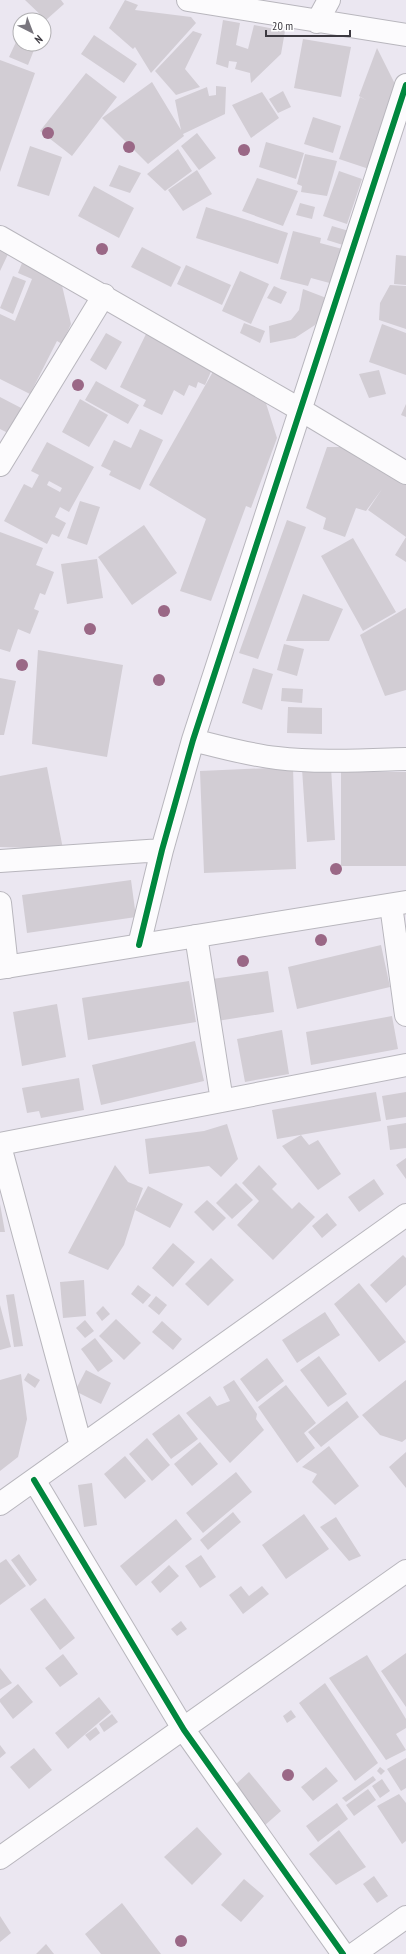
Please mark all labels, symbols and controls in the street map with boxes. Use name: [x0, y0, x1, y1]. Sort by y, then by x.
north arrow: [12, 12, 52, 52]
scale bar: [266, 12, 350, 38]
text: 20 m: [272, 18, 293, 33]
text: N: [32, 32, 46, 47]

